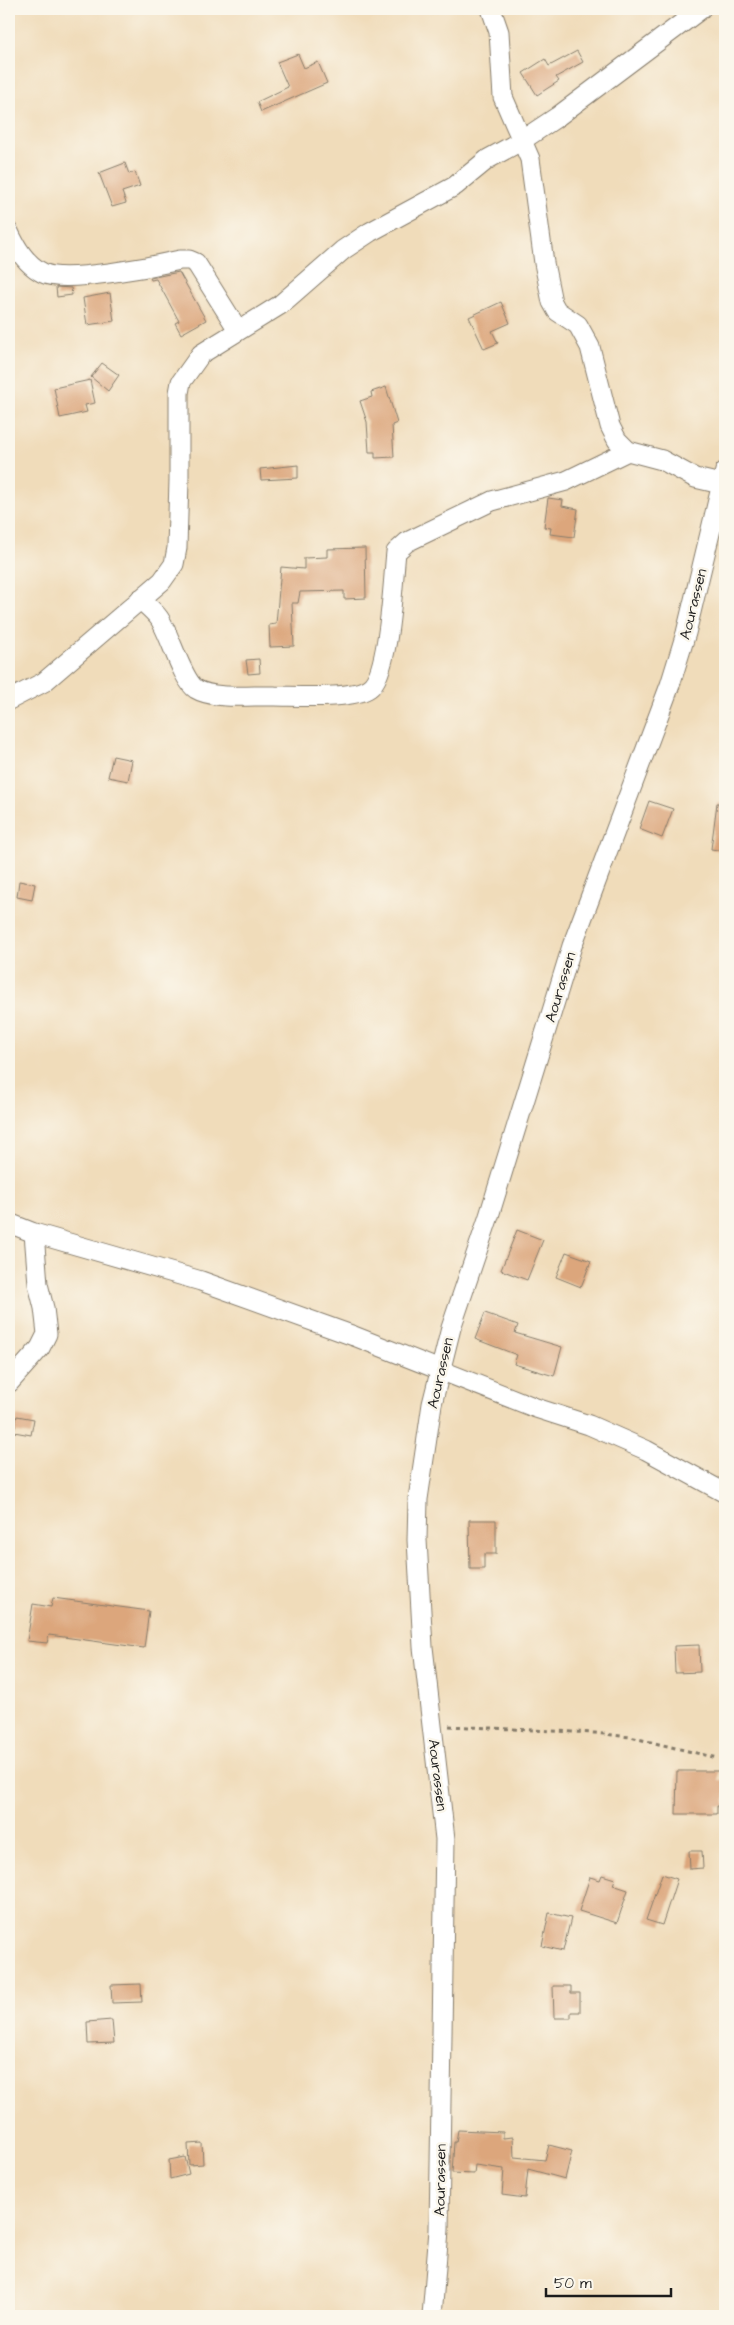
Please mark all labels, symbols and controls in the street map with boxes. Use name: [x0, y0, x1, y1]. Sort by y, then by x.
street label: Aourassen: [675, 566, 713, 642]
street label: Aourassen: [540, 949, 581, 1025]
street label: Aourassen: [422, 1335, 459, 1411]
street label: Aourassen: [423, 1738, 452, 1813]
street label: Aourassen: [429, 2143, 452, 2216]
scale bar: [546, 2265, 672, 2297]
text: 50 m: [554, 2273, 592, 2294]

